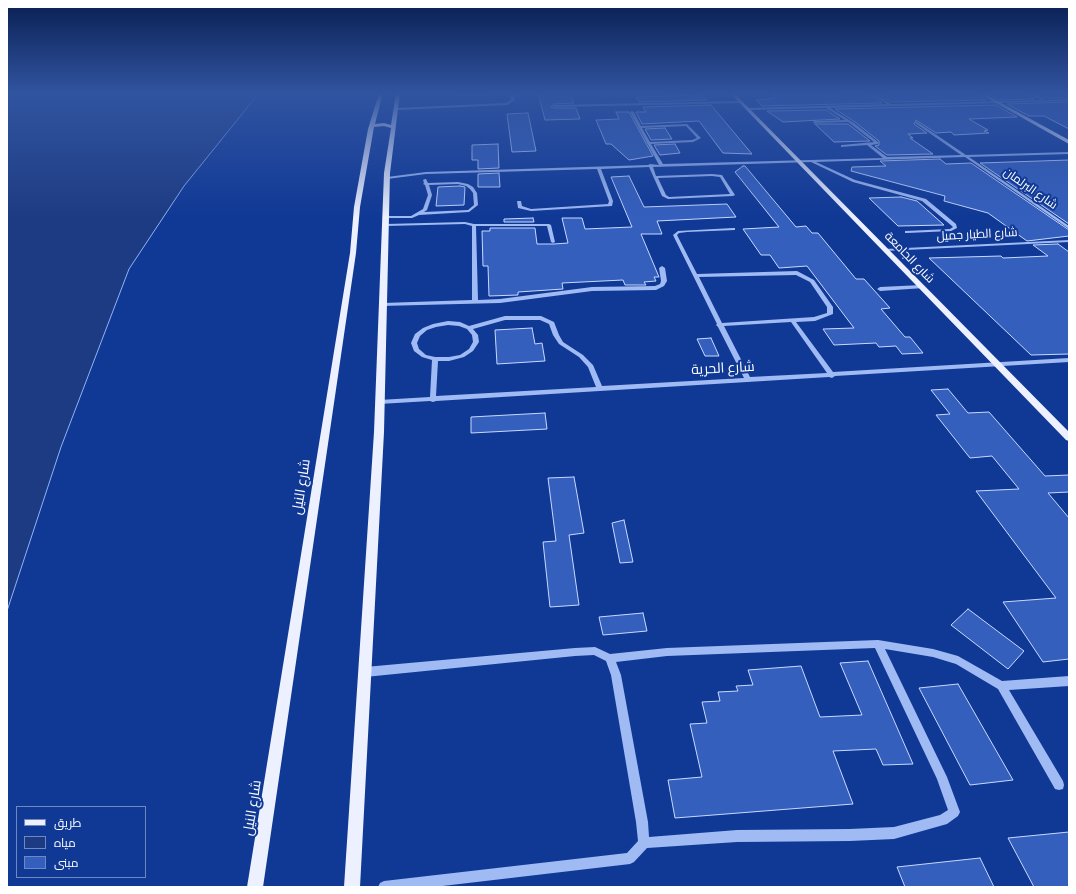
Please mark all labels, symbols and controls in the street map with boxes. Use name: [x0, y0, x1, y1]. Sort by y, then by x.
street label: شارع البرلمان: [1000, 165, 1060, 213]
street label: شارع الطيار جميل: [936, 226, 1018, 244]
street label: شارع الجامعة: [881, 229, 937, 287]
street label: شارع الحرية: [691, 359, 755, 379]
street label: شارع النيل: [289, 458, 315, 516]
street label: شارع النيل: [240, 779, 266, 837]
legend: [16, 806, 146, 878]
text: طريق: [54, 816, 81, 830]
text: مياه: [54, 836, 76, 850]
text: مبنى: [54, 856, 79, 870]

